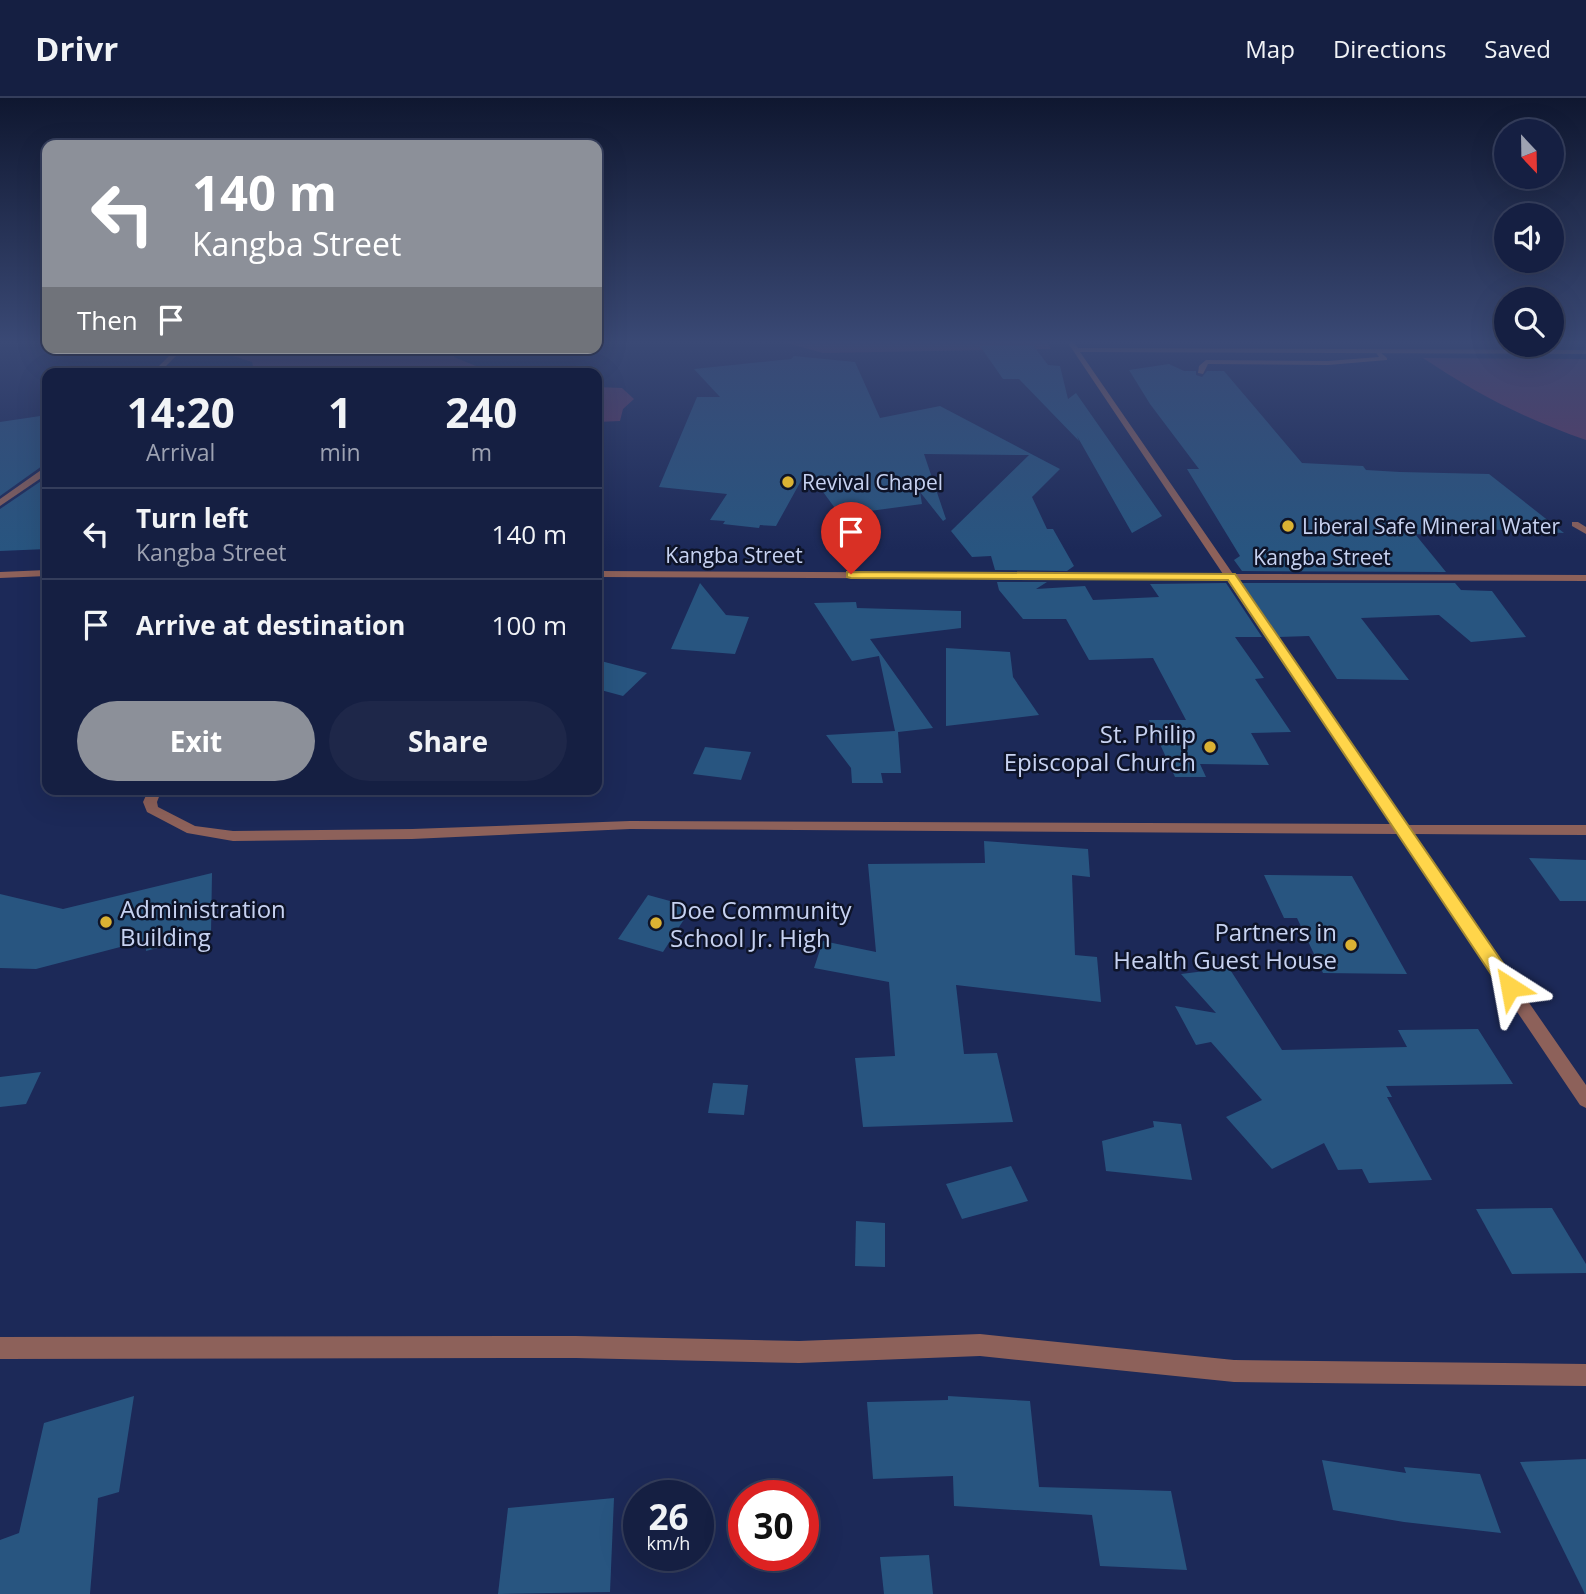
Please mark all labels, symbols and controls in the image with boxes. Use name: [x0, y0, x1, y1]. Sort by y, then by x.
text: Drivr: [35, 26, 118, 71]
text: Map: [1245, 32, 1295, 65]
text: Directions: [1333, 32, 1446, 65]
text: Saved: [1484, 32, 1551, 65]
north arrow: [1494, 119, 1564, 189]
map controls: [1494, 119, 1564, 357]
text: 140 m: [192, 159, 337, 225]
icon: left: [77, 168, 168, 259]
button: sound: [1494, 203, 1564, 273]
text: Kangba Street: [192, 222, 401, 265]
button: search: [1494, 287, 1564, 357]
icon: arrive: [152, 301, 190, 339]
text: Then: [77, 302, 138, 338]
text: 14:20: [127, 383, 235, 440]
text: 1: [328, 383, 352, 440]
text: 240: [445, 383, 517, 440]
text: Arrival: [146, 436, 215, 468]
text: min: [319, 436, 361, 468]
text: m: [471, 436, 492, 468]
place label: Revival Chapel: [802, 468, 943, 496]
marker: Revival Chapel: [780, 474, 796, 490]
text: Turn left: [136, 500, 248, 536]
pin: [821, 502, 881, 574]
place label: Liberal Safe Mineral Water: [1302, 512, 1561, 540]
icon: arrive: [832, 513, 870, 551]
icon: left: [77, 515, 115, 553]
text: 140 m: [492, 516, 567, 552]
marker: Liberal Safe Mineral Water: [1280, 518, 1296, 534]
text: Kangba Street: [136, 536, 287, 568]
street label: Kangba Street: [665, 541, 803, 569]
street label: Kangba Street: [1253, 543, 1391, 571]
icon: arrive: [77, 606, 115, 644]
text: Arrive at destination: [136, 607, 405, 643]
text: 100 m: [492, 607, 567, 643]
button: Exit: [77, 701, 315, 781]
button: Share: [329, 701, 567, 781]
place label: St. Philip Episcopal Church: [1004, 717, 1196, 778]
marker: St. Philip Episcopal Church: [1202, 739, 1218, 755]
place label: Administration Building: [120, 892, 286, 953]
place label: Doe Community School Jr. High: [670, 893, 853, 954]
marker: Administration Building: [98, 914, 114, 930]
marker: Doe Community School Jr. High: [648, 915, 664, 931]
place label: Partners in Health Guest House: [1113, 915, 1337, 976]
marker: Partners in Health Guest House: [1343, 937, 1359, 953]
position arrow: [1473, 950, 1547, 1024]
speed limit sign: 30: [728, 1480, 819, 1571]
text: 26: [648, 1493, 689, 1540]
text: km/h: [647, 1531, 690, 1555]

